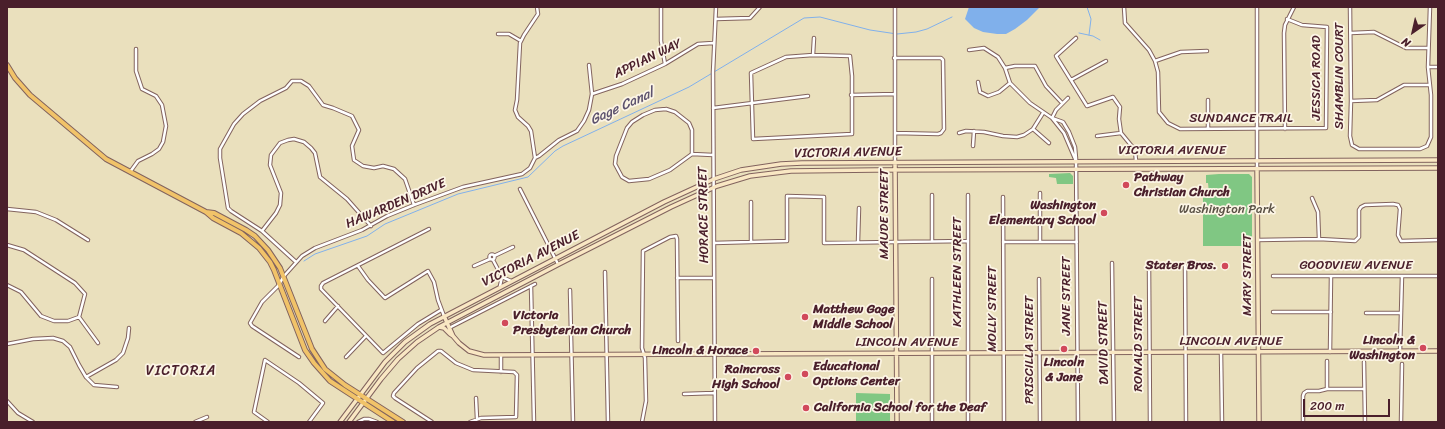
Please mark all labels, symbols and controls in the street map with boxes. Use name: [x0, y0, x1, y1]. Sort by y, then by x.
north arrow: [1393, 12, 1433, 52]
street label: SHAMBLIN COURT: [1332, 23, 1348, 129]
text: N: [1398, 32, 1414, 52]
street label: APPIAN WAY: [611, 36, 685, 82]
street label: JESSICA ROAD: [1309, 36, 1325, 120]
water label: Gage Canal: [588, 85, 656, 129]
street label: SUNDANCE TRAIL: [1189, 111, 1293, 127]
street label: VICTORIA AVENUE: [1118, 143, 1226, 159]
street label: VICTORIA AVENUE: [794, 144, 902, 162]
street label: HORACE STREET: [695, 166, 713, 264]
street label: MAUDE STREET: [877, 169, 893, 259]
place label: Pathway Christian Church: [1134, 170, 1230, 201]
street label: HAWARDEN DRIVE: [344, 176, 448, 232]
marker: Pathway Christian Church: [1121, 180, 1131, 190]
place label: Washington Elementary School: [989, 198, 1096, 229]
park label: Washington Park: [1179, 202, 1275, 218]
marker: Washington Elementary School: [1099, 208, 1109, 218]
street label: KATHLEEN STREET: [950, 217, 966, 327]
street label: VICTORIA AVENUE: [479, 228, 583, 290]
street label: MARY STREET: [1240, 234, 1256, 316]
street label: JANE STREET: [1059, 257, 1075, 335]
place label: Stater Bros.: [1146, 258, 1217, 274]
street label: GOODVIEW AVENUE: [1299, 258, 1413, 274]
marker: Stater Bros.: [1220, 261, 1230, 271]
street label: MOLLY STREET: [985, 266, 1001, 352]
street label: PRISCILLA STREET: [1022, 296, 1038, 404]
street label: RONALD STREET: [1131, 296, 1147, 392]
street label: DAVID STREET: [1095, 301, 1113, 385]
place label: Matthew Gage Middle School: [813, 302, 895, 333]
place label: Victoria Presbyterian Church: [513, 308, 631, 339]
marker: Matthew Gage Middle School: [800, 312, 810, 322]
marker: Victoria Presbyterian Church: [500, 318, 510, 328]
place label: Lincoln & Washington: [1349, 333, 1415, 364]
street label: LINCOLN AVENUE: [1179, 334, 1283, 350]
street label: LINCOLN AVENUE: [855, 335, 959, 351]
place label: Lincoln & Horace: [652, 343, 748, 359]
marker: Lincoln & Washington: [1418, 343, 1428, 353]
marker: Lincoln & Jane: [1059, 344, 1069, 354]
marker: Lincoln & Horace: [751, 346, 761, 356]
place label: Lincoln & Jane: [1044, 355, 1084, 386]
place label: Educational Options Center: [813, 359, 900, 390]
place label: Raincross High School: [712, 362, 780, 393]
district label: VICTORIA: [147, 363, 215, 379]
marker: Educational Options Center: [800, 369, 810, 379]
marker: Raincross High School: [783, 372, 793, 382]
scale bar: [1305, 391, 1392, 417]
text: 200 m: [1310, 395, 1344, 417]
place label: California School for the Deaf: [814, 400, 986, 416]
marker: California School for the Deaf: [801, 403, 811, 413]

